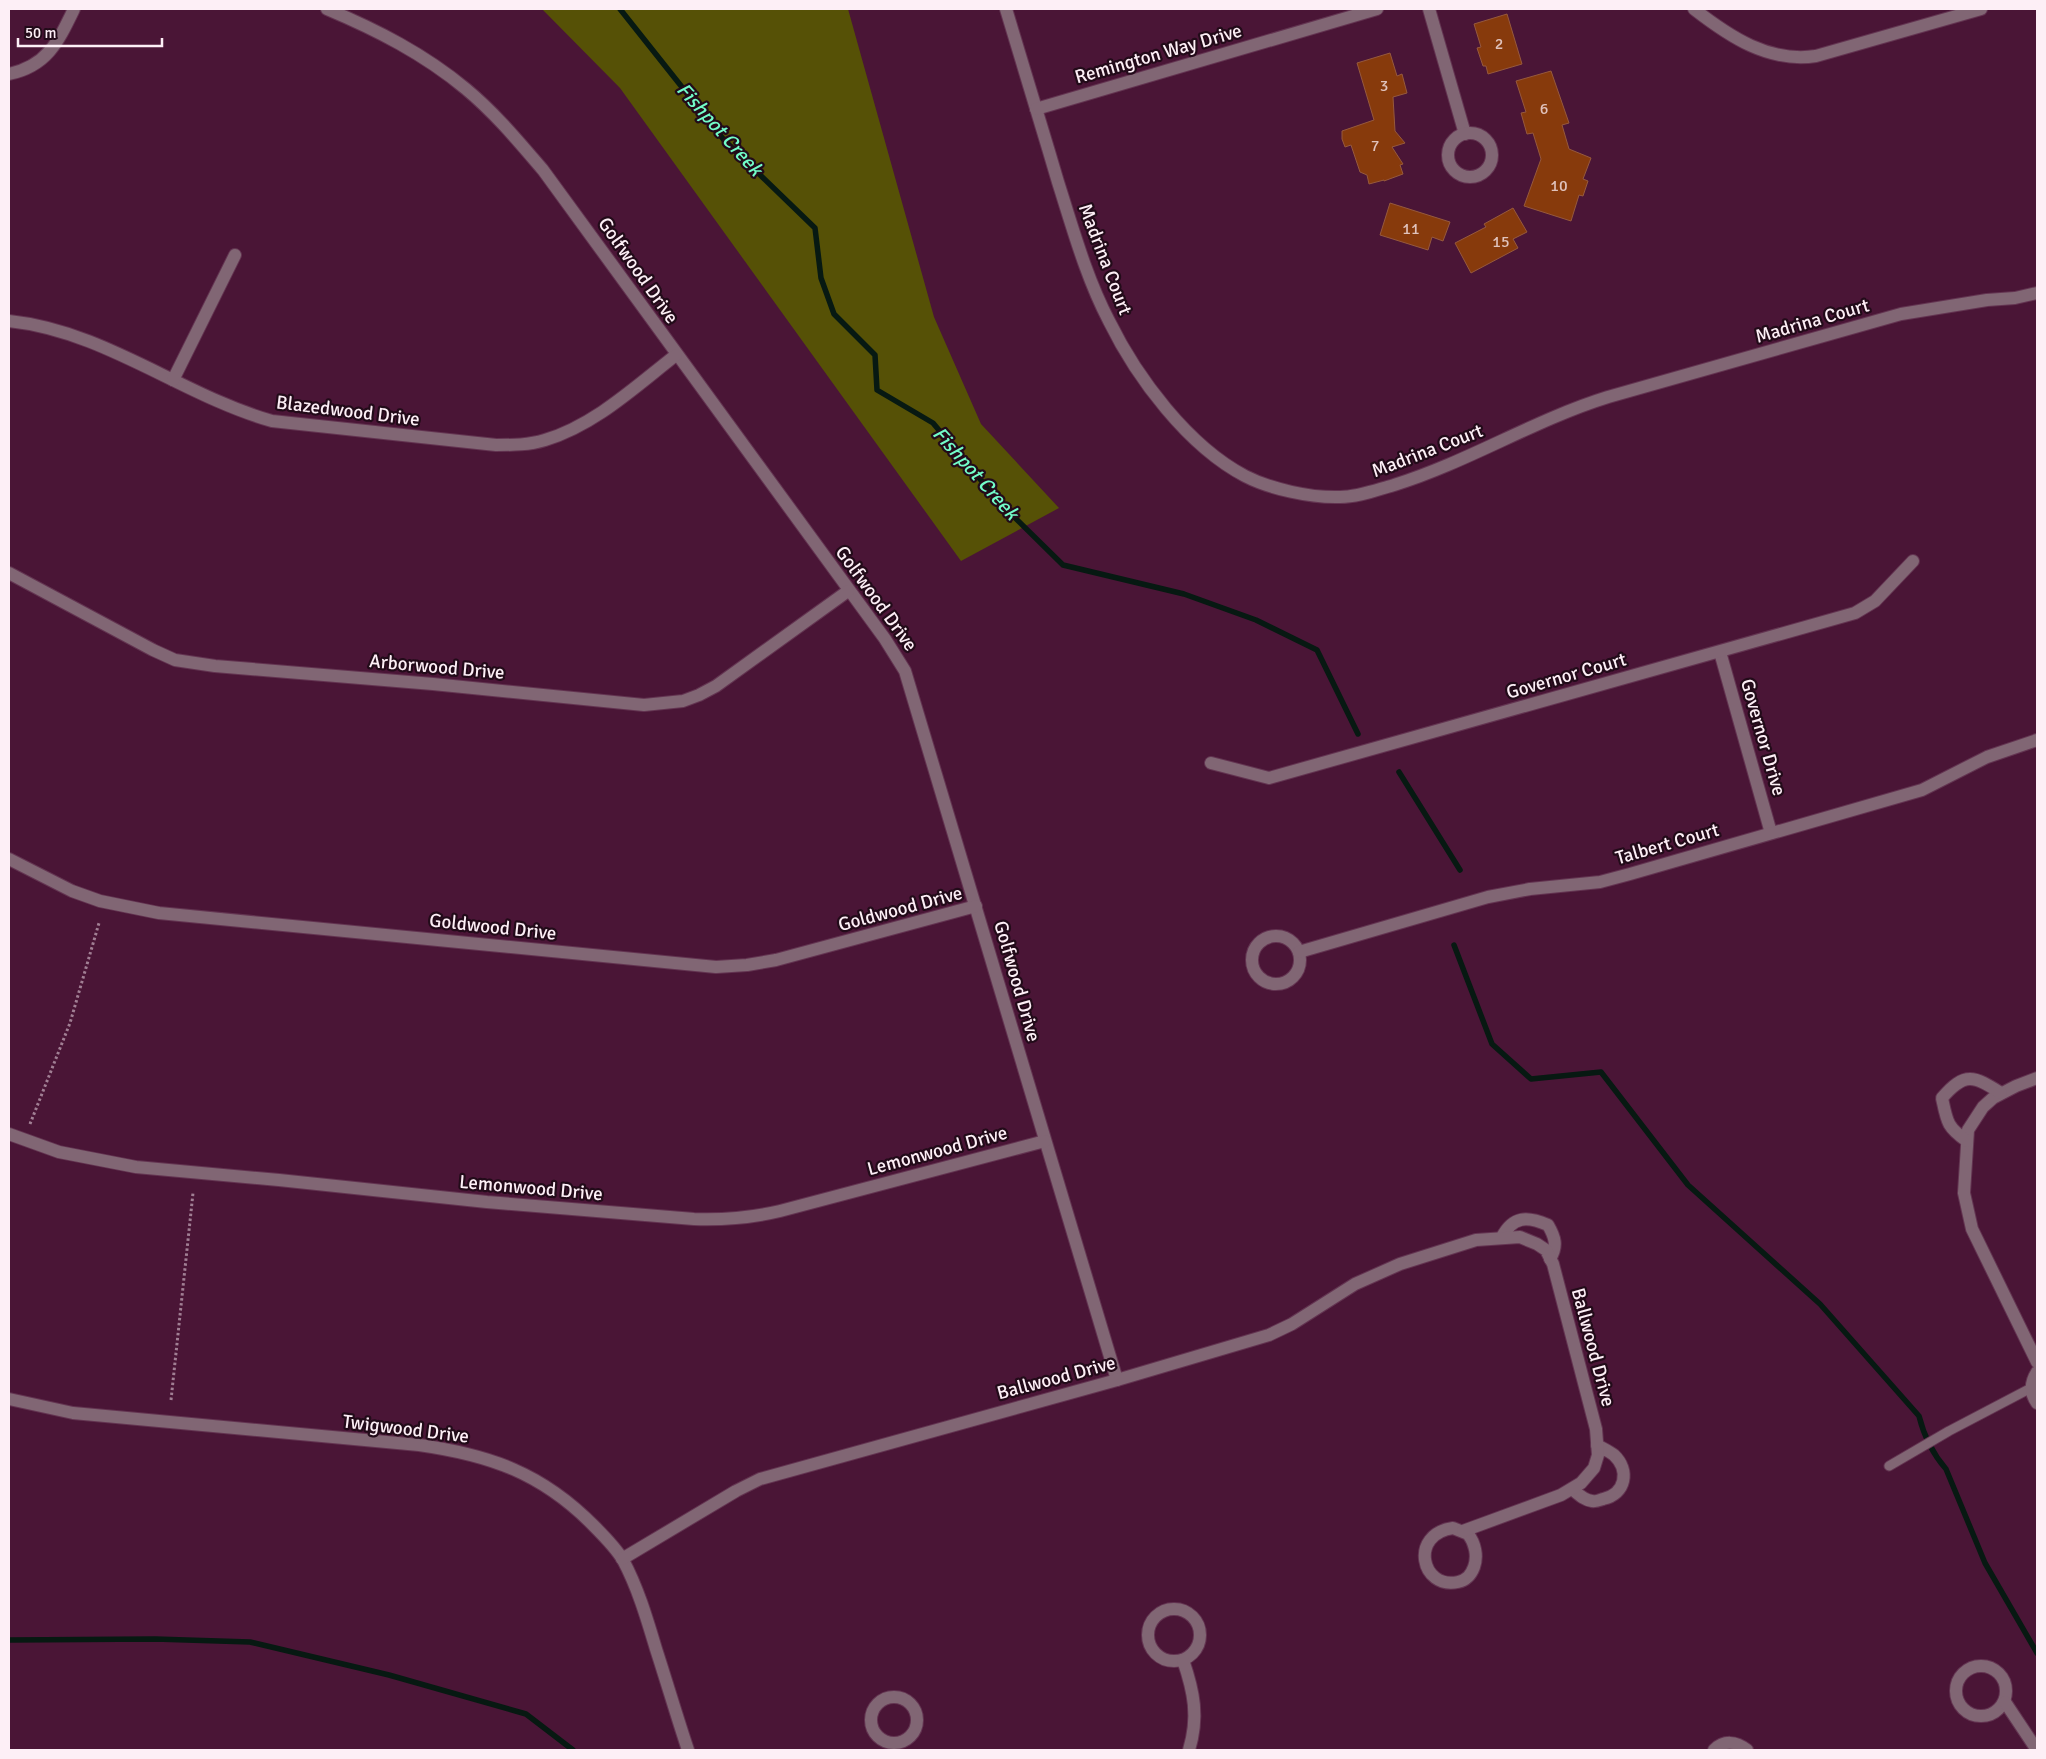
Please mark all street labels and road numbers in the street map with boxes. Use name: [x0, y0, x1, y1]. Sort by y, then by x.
street label: Remington Way Drive: [1072, 19, 1245, 89]
street label: Madrina Court: [1073, 200, 1137, 319]
street label: Golfwood Drive: [593, 213, 684, 328]
street label: Madrina Court: [1753, 293, 1872, 349]
street label: Blazedwood Drive: [275, 390, 421, 432]
street label: Madrina Court: [1368, 419, 1487, 483]
street label: Golfwood Drive: [830, 541, 922, 656]
street label: Governor Court: [1503, 647, 1629, 705]
street label: Arborwood Drive: [368, 649, 506, 685]
street label: Governor Drive: [1735, 676, 1791, 799]
street label: Talbert Court: [1613, 818, 1722, 870]
street label: Goldwood Drive: [836, 881, 965, 937]
street label: Goldwood Drive: [428, 908, 558, 946]
street label: Golfwood Drive: [988, 918, 1046, 1044]
street label: Lemonwood Drive: [865, 1121, 1010, 1181]
street label: Lemonwood Drive: [458, 1170, 604, 1206]
street label: Ballwood Drive: [1566, 1285, 1620, 1409]
street label: Ballwood Drive: [994, 1351, 1118, 1405]
street label: Twigwood Drive: [341, 1409, 470, 1449]

